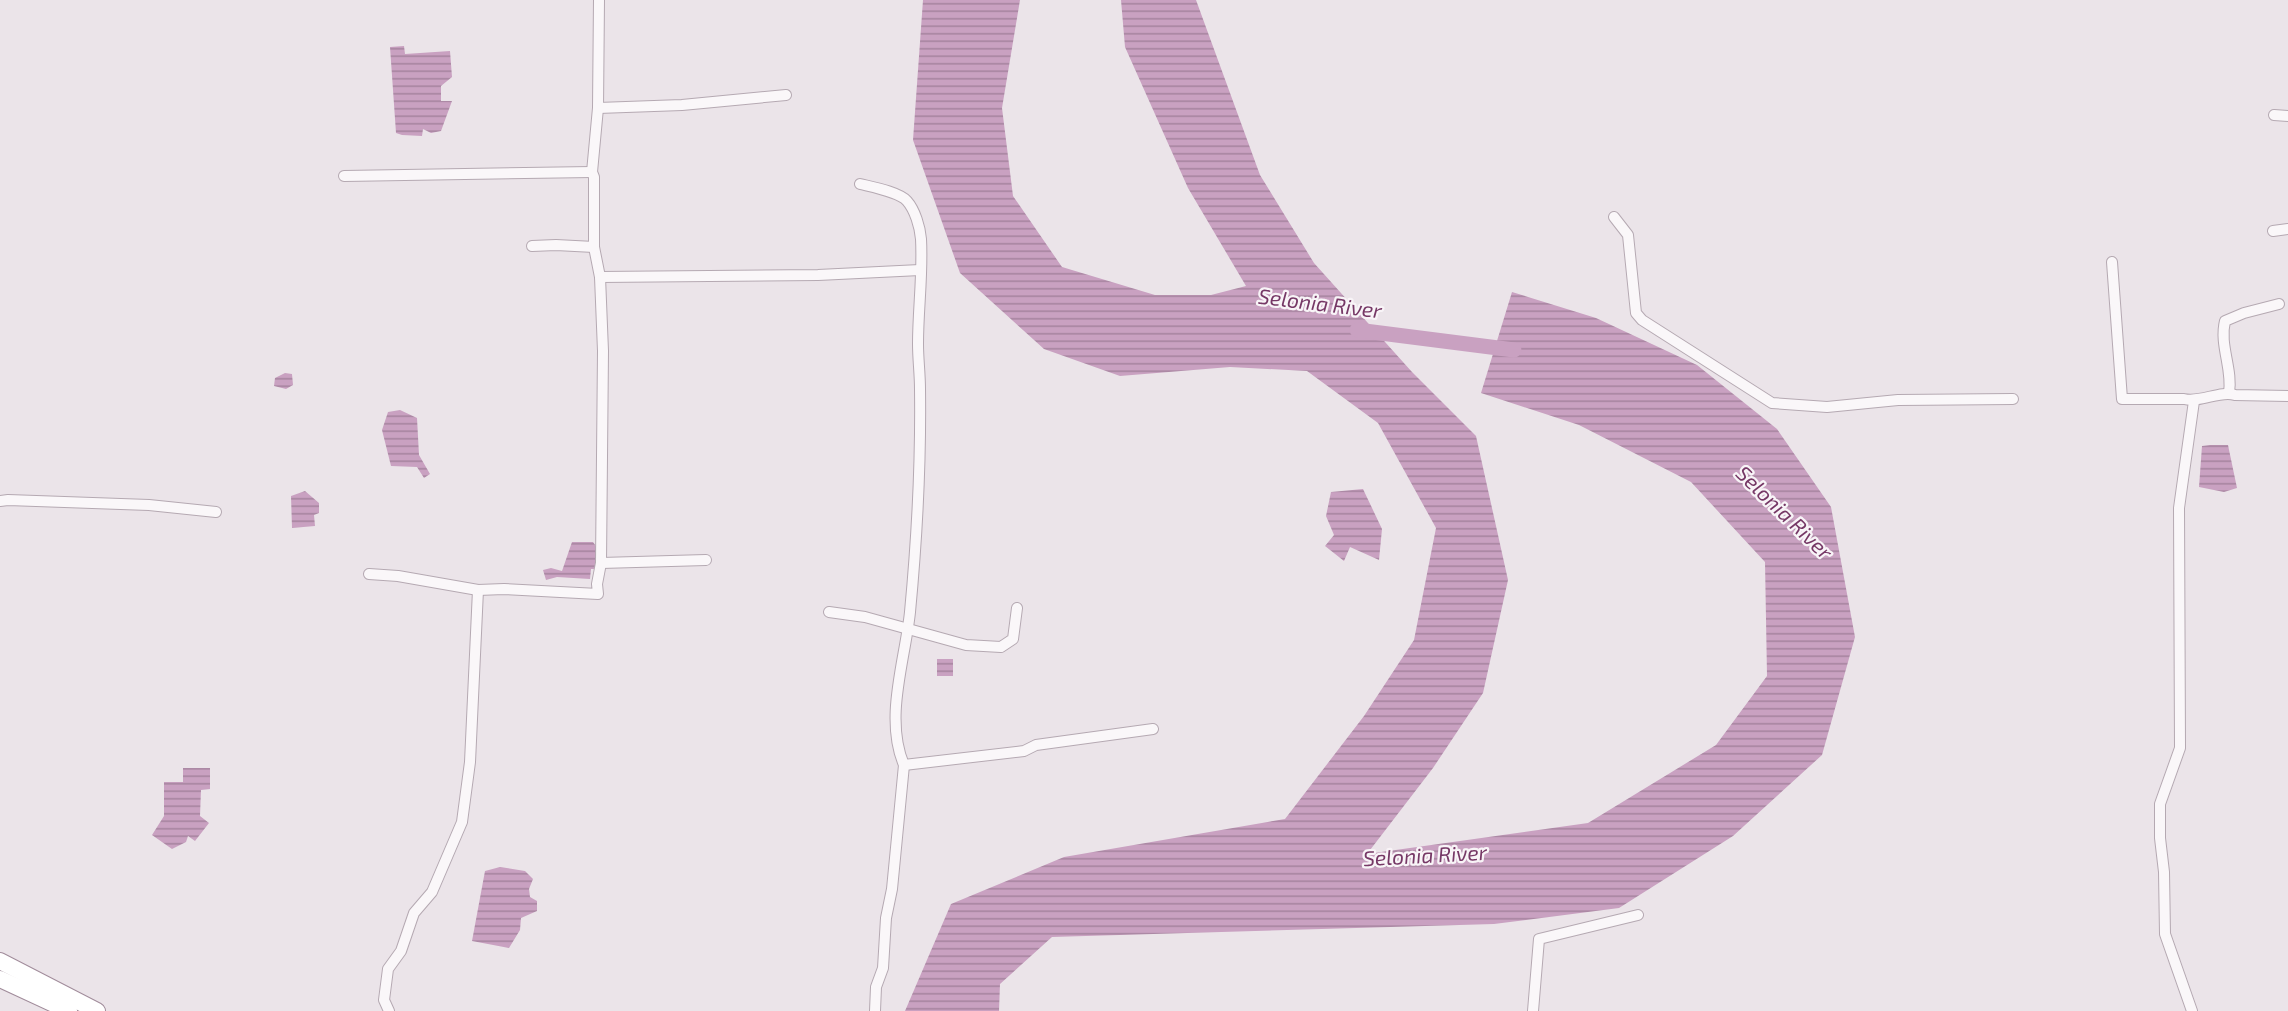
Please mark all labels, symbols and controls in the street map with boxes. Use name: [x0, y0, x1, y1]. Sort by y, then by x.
water label: Selonia River: [1257, 283, 1384, 323]
water label: Selonia River: [1732, 460, 1839, 564]
water label: Selonia River: [1362, 839, 1488, 870]

